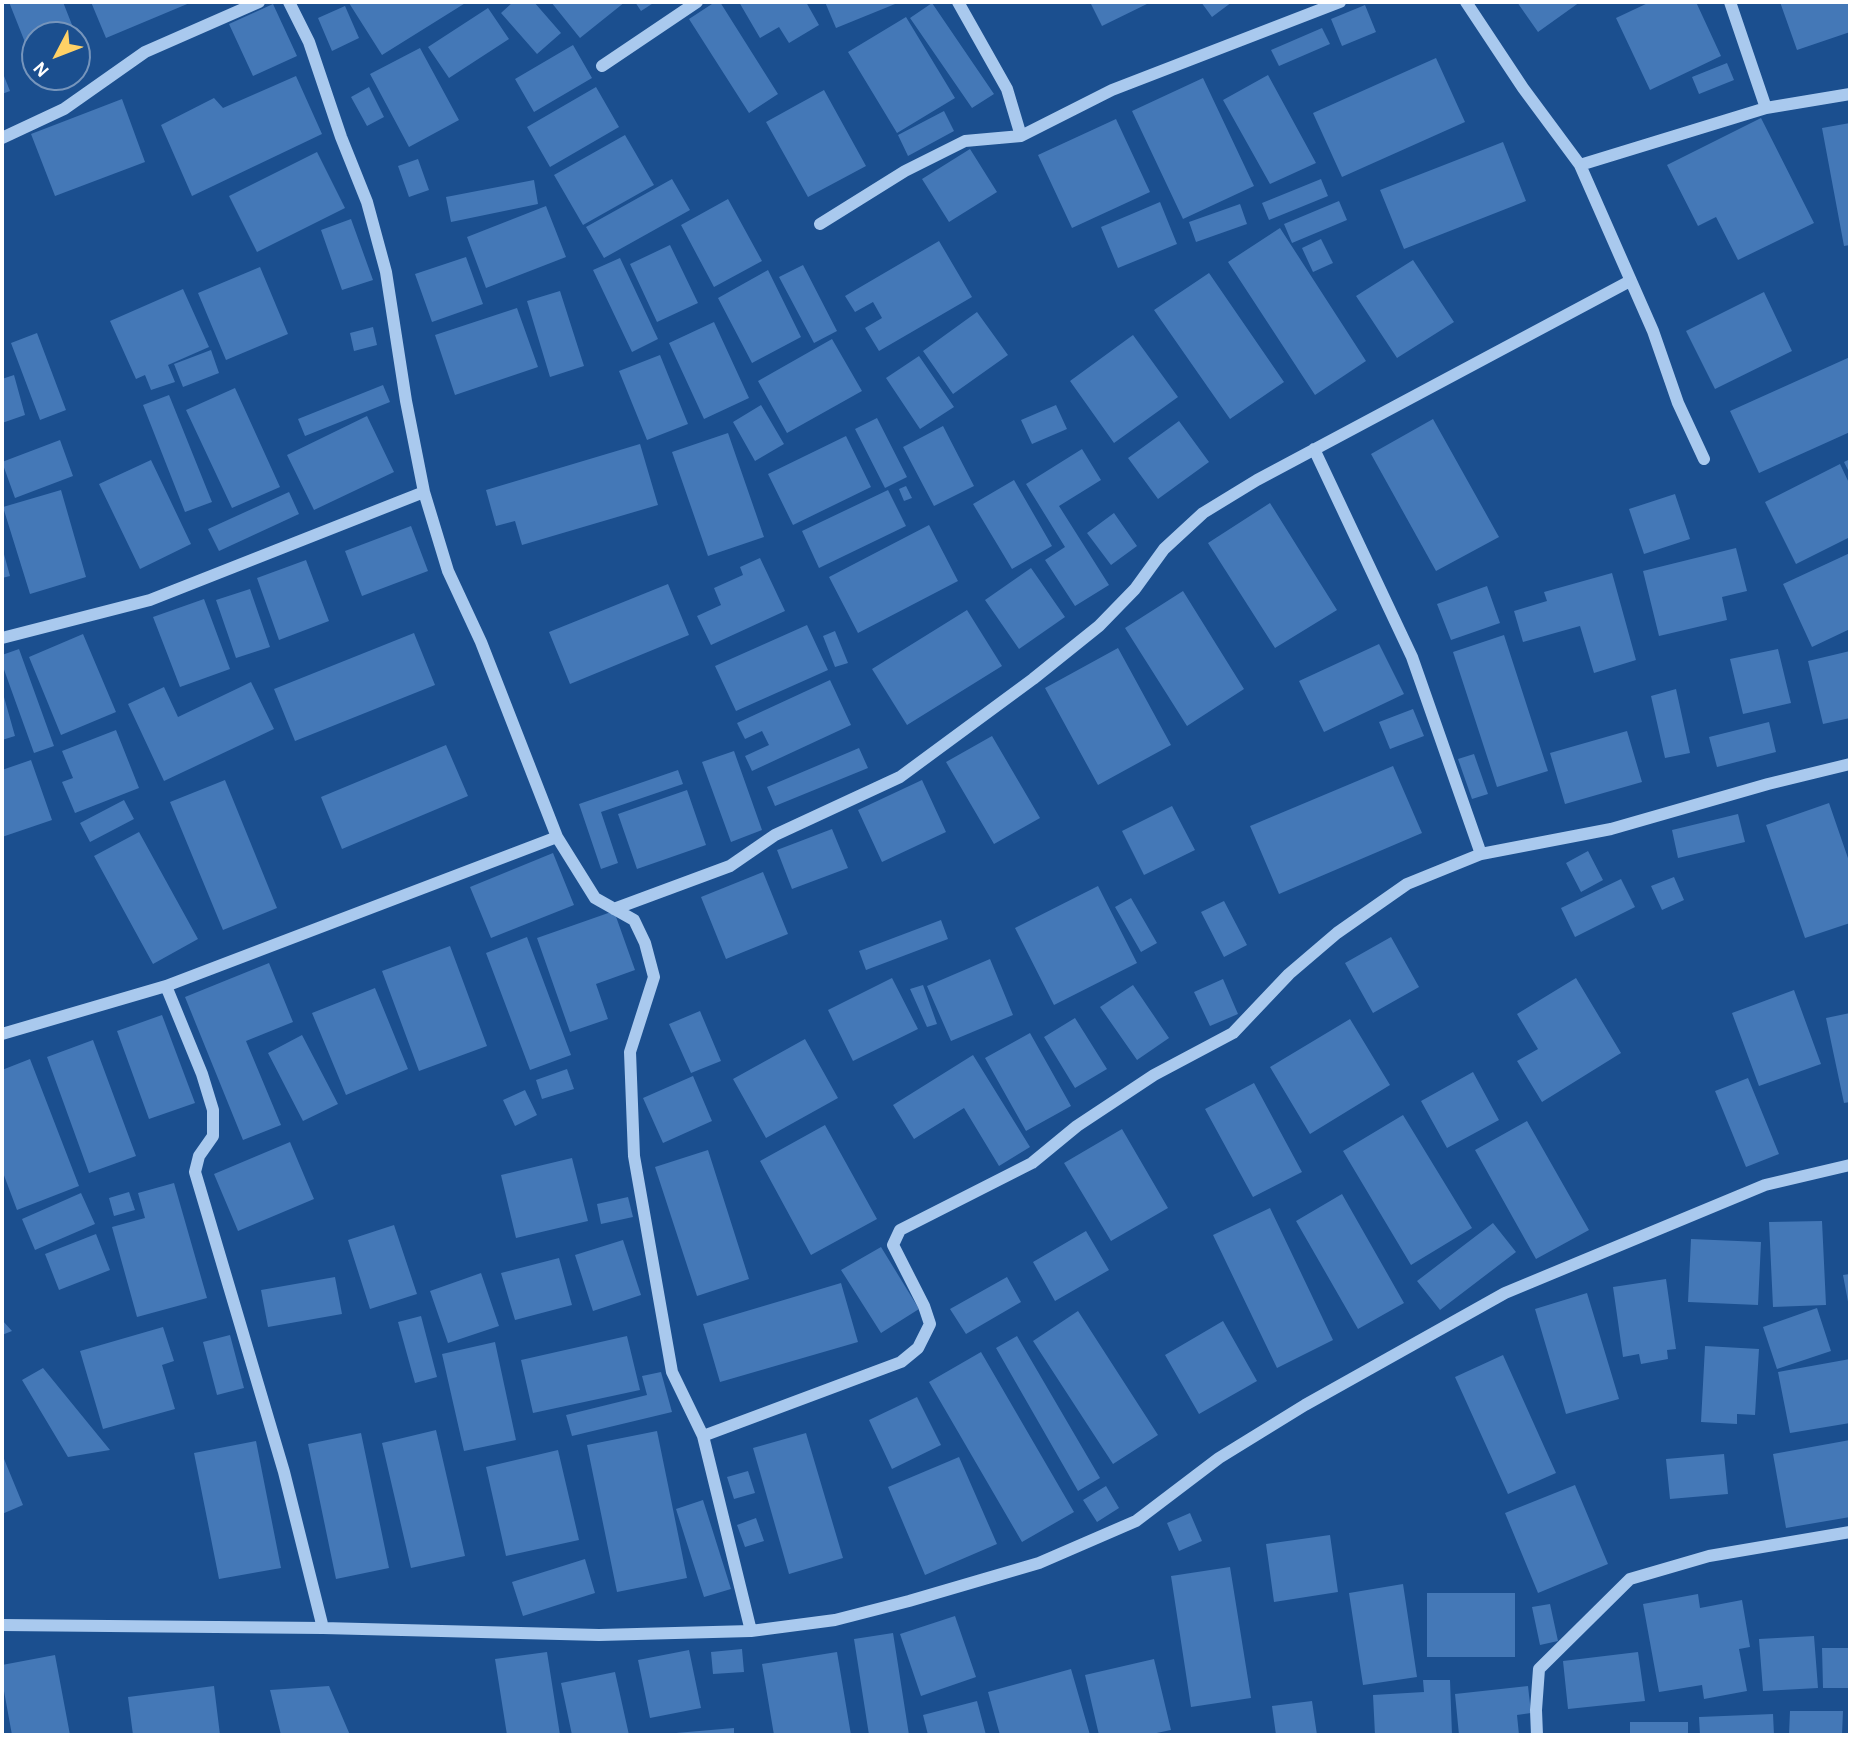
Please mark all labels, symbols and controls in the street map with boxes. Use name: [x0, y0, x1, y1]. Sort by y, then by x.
north arrow: [21, 21, 91, 91]
text: N: [30, 58, 53, 80]

